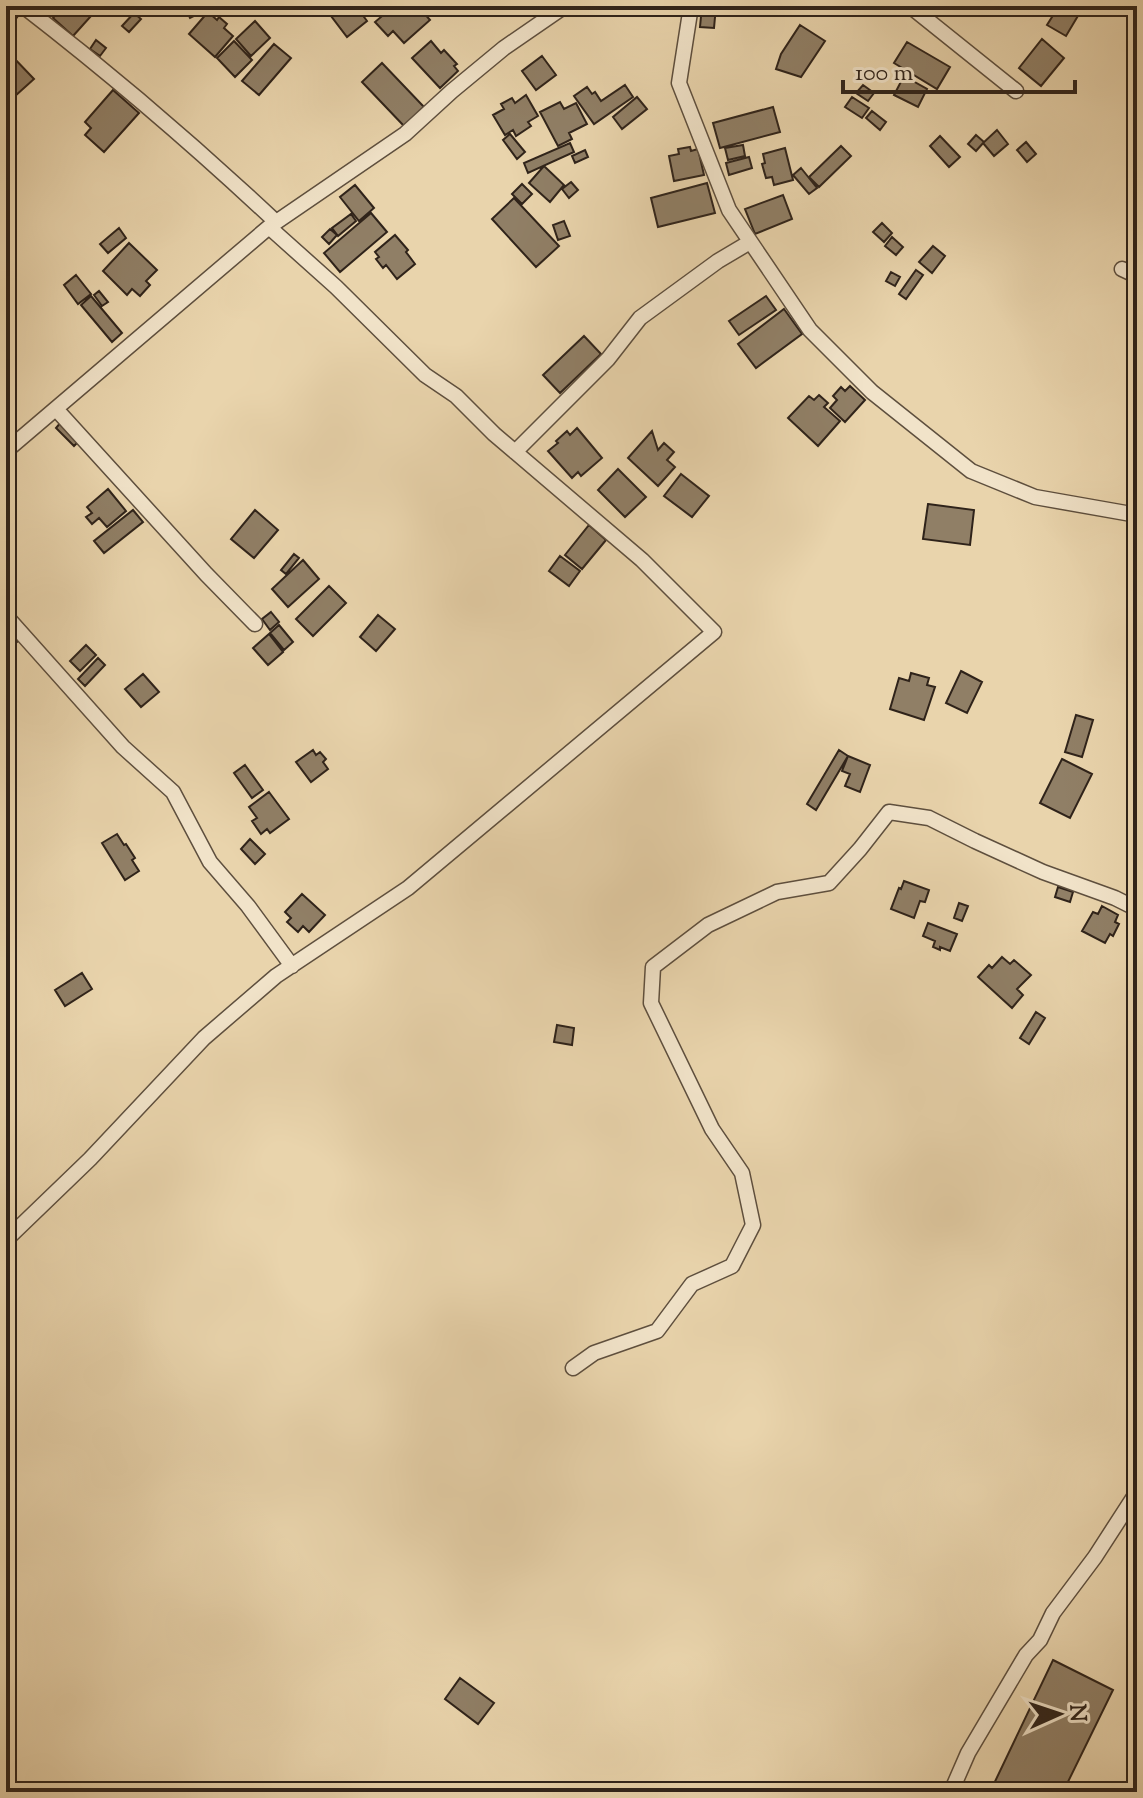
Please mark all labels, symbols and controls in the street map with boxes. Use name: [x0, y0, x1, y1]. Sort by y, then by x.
scale bar: [843, 44, 1075, 94]
text: 100 m: [855, 57, 913, 91]
north arrow: [1019, 1674, 1099, 1754]
text: N: [1060, 1704, 1092, 1723]

